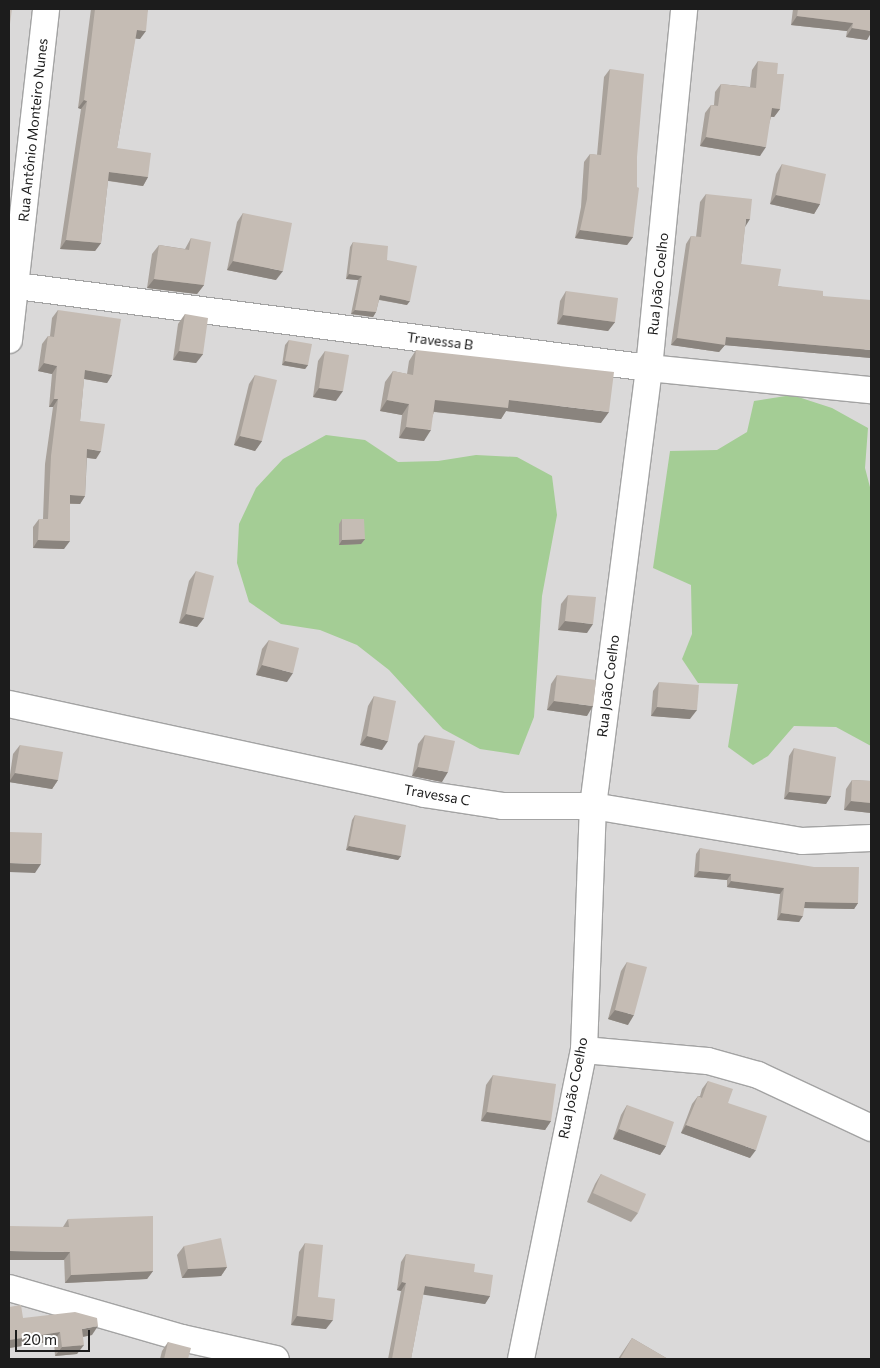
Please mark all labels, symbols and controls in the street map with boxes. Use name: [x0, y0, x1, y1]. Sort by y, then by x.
street label: Rua Antônio Monteiro Nunes: [15, 37, 51, 223]
street label: Rua João Coelho: [644, 232, 672, 336]
street label: Travessa B: [406, 329, 474, 353]
street label: Rua João Coelho: [593, 634, 623, 738]
street label: Travessa C: [403, 781, 471, 809]
street label: Rua João Coelho: [555, 1036, 591, 1140]
scale bar: [18, 1320, 92, 1352]
text: 20 m: [23, 1330, 57, 1348]

